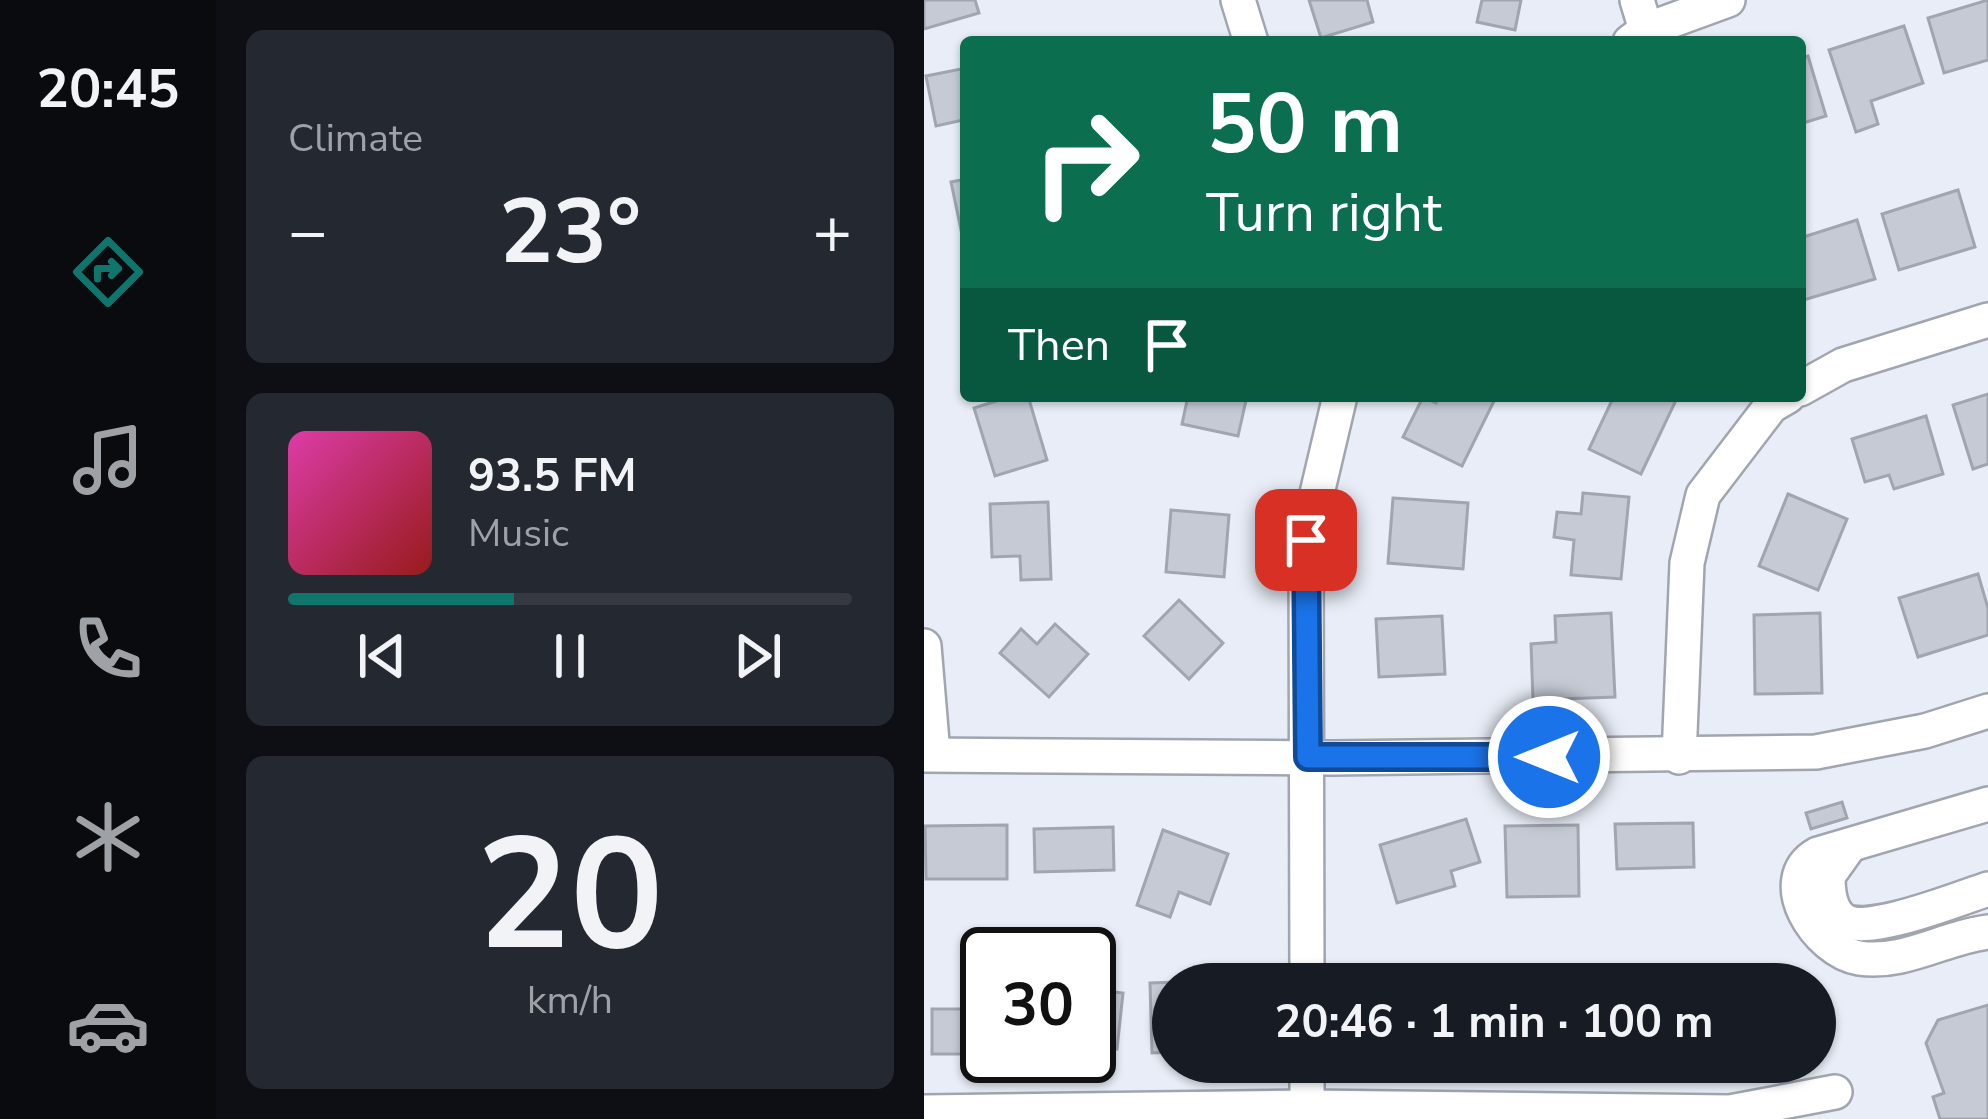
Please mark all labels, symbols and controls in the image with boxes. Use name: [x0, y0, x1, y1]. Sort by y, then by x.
text: 20:45: [37, 52, 180, 126]
text: 50 m: [1206, 67, 1403, 182]
icon: right: [1008, 84, 1164, 240]
text: Climate: [288, 112, 423, 165]
text: 23°: [499, 171, 641, 294]
text: Turn right: [1206, 176, 1442, 250]
text: −: [288, 187, 328, 277]
text: +: [812, 187, 852, 277]
icon: directions: [66, 230, 150, 314]
icon: arrive: [1134, 312, 1200, 378]
text: Then: [1008, 315, 1110, 376]
icon: music: [66, 418, 150, 502]
text: 93.5 FM: [468, 446, 637, 507]
pin: [1255, 489, 1357, 591]
text: Music: [468, 507, 569, 560]
icon: arrive: [1273, 507, 1339, 573]
icon: phone: [66, 607, 150, 691]
icon: previous: [349, 623, 415, 689]
icon: pause: [537, 623, 603, 689]
icon: next: [725, 623, 791, 689]
position arrow: [1486, 694, 1612, 820]
text: 20: [476, 789, 664, 1002]
icon: climate: [66, 795, 150, 879]
speed limit sign: 30: [960, 927, 1116, 1083]
text: km/h: [527, 974, 613, 1027]
icon: car: [66, 983, 150, 1067]
text: 20:46 · 1 min · 100 m: [1274, 992, 1714, 1053]

